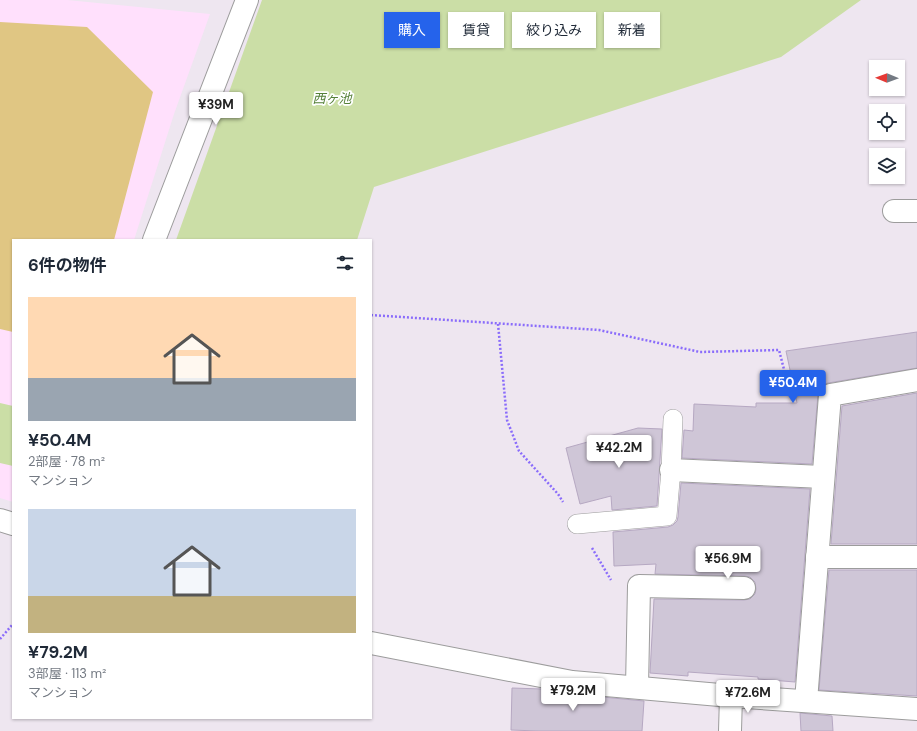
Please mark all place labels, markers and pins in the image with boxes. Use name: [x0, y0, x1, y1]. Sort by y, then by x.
pin: ¥39M: [192, 92, 240, 126]
pin: ¥50.4M: [760, 370, 826, 404]
pin: ¥42.2M: [586, 435, 652, 469]
pin: ¥56.9M: [695, 546, 761, 580]
pin: ¥79.2M: [540, 678, 606, 712]
pin: ¥72.6M: [715, 680, 781, 714]

